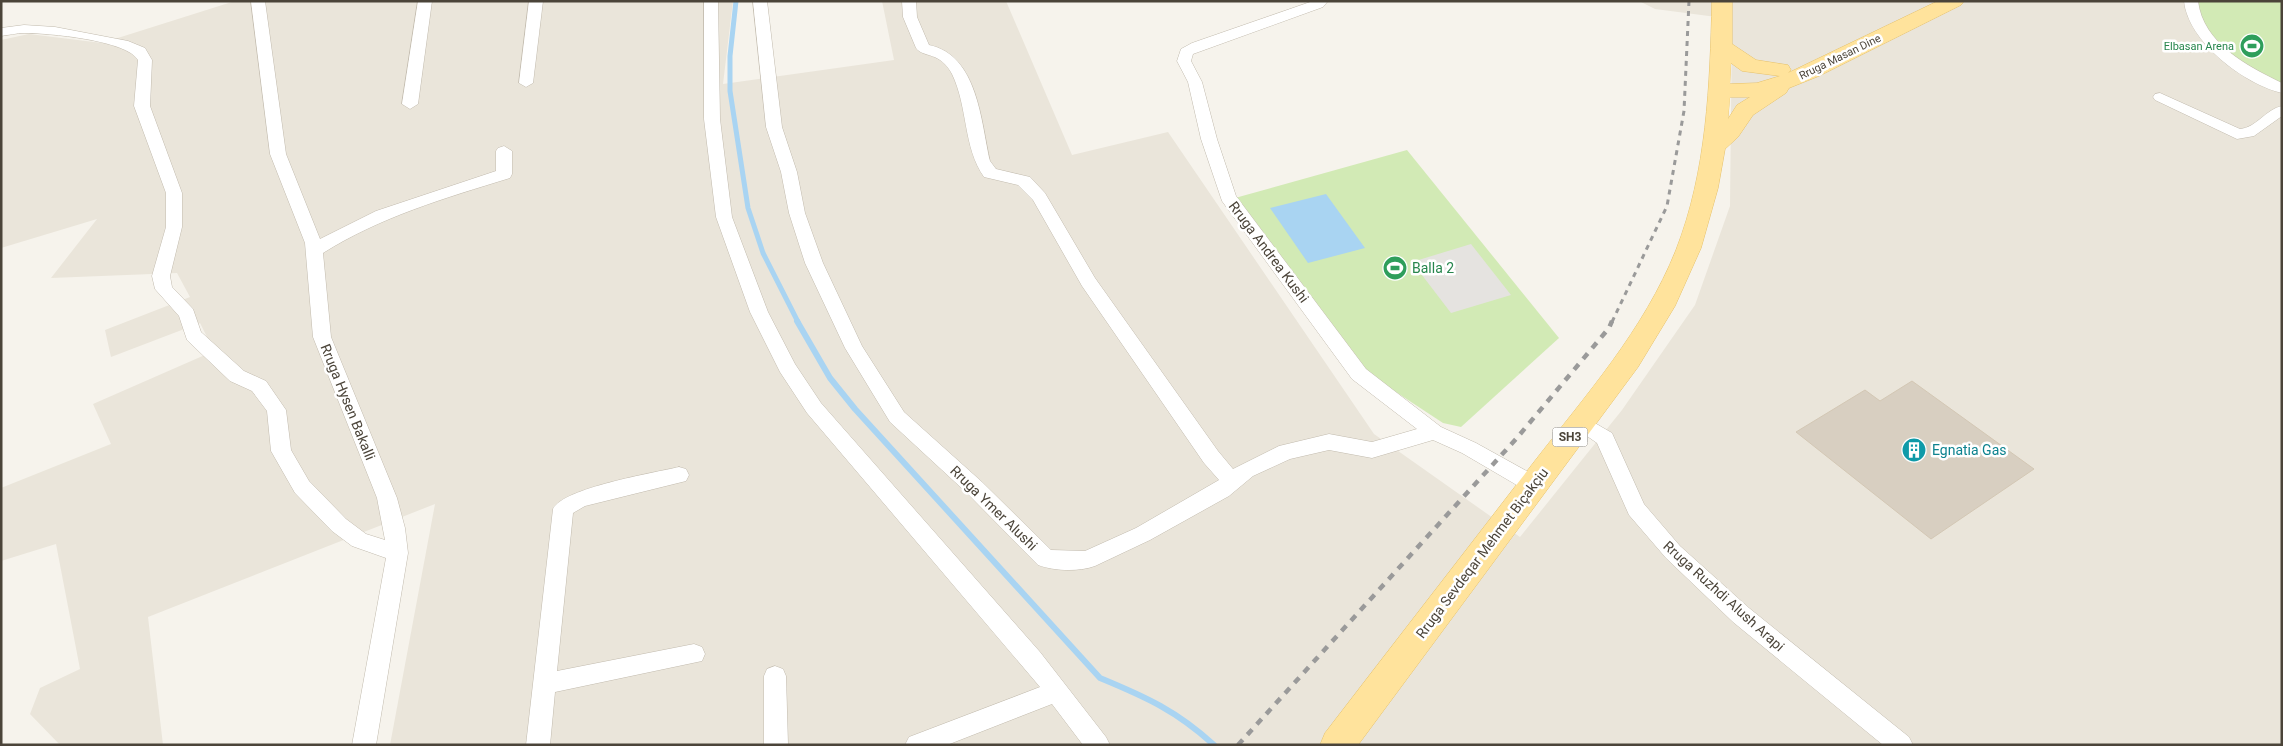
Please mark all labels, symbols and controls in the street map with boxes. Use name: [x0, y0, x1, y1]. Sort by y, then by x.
street label: Rruga Masan Dine: [1797, 32, 1883, 82]
sports icon: Elbasan Arena: [2239, 33, 2265, 59]
place label: Elbasan Arena: [2164, 40, 2234, 53]
street label: Rruga Andrea Kushi: [1226, 198, 1312, 306]
sports icon: Balla 2: [1382, 255, 1408, 281]
place label: Balla 2: [1412, 260, 1454, 276]
street label: Rruga Hysen Bakalli: [317, 342, 379, 462]
road number: SH3: [1552, 428, 1588, 447]
building icon: Egnatia Gas: [1901, 437, 1927, 463]
place label: Egnatia Gas: [1932, 442, 2006, 458]
street label: Rruga Ymer Alushi: [947, 462, 1041, 554]
street label: Rruga Sevdeqar Mehmet Biçakçiu: [1413, 465, 1551, 641]
street label: Rruga Ruzhdi Alush Arapi: [1660, 538, 1788, 654]

